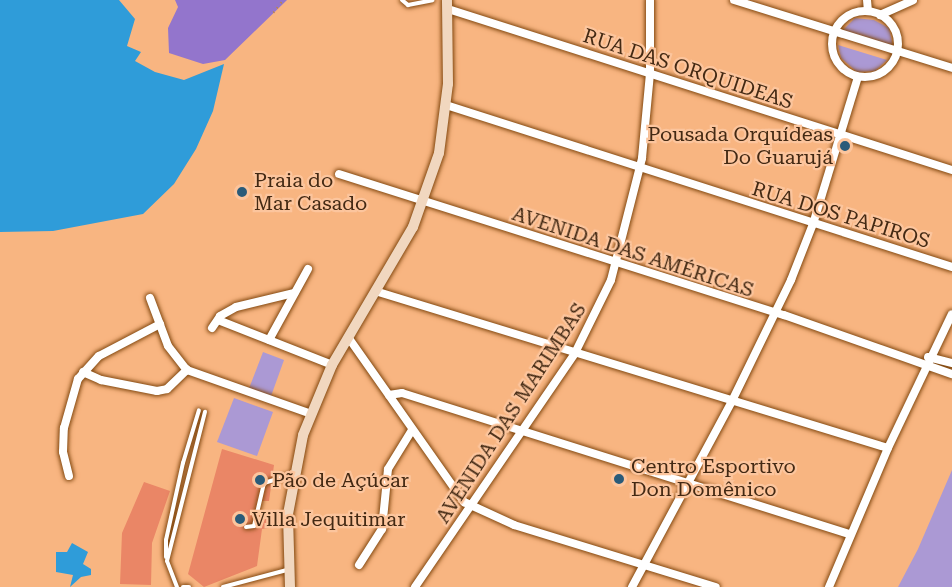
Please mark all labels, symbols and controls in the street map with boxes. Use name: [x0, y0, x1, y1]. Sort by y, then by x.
street label: RUA DAS ORQUIDEAS: [580, 24, 796, 114]
place label: Pousada Orquídeas Do Guarujá: [648, 122, 833, 169]
marker: Pousada Orquídeas Do Guarujá: [838, 139, 852, 153]
place label: Praia do Mar Casado: [254, 168, 367, 215]
street label: RUA DOS PAPIROS: [749, 176, 933, 254]
marker: Praia do Mar Casado: [235, 185, 249, 199]
street label: AVENIDA DAS AMÉRICAS: [509, 202, 757, 302]
street label: AVENIDA DAS MARIMBAS: [431, 298, 591, 528]
place label: Centro Esportivo Don Domênico: [631, 455, 796, 502]
place label: Pão de Açúcar: [272, 468, 409, 492]
marker: Centro Esportivo Don Domênico: [612, 472, 626, 486]
marker: Pão de Açúcar: [253, 473, 267, 487]
place label: Villa Jequitimar: [252, 507, 405, 531]
marker: Villa Jequitimar: [233, 512, 247, 526]

